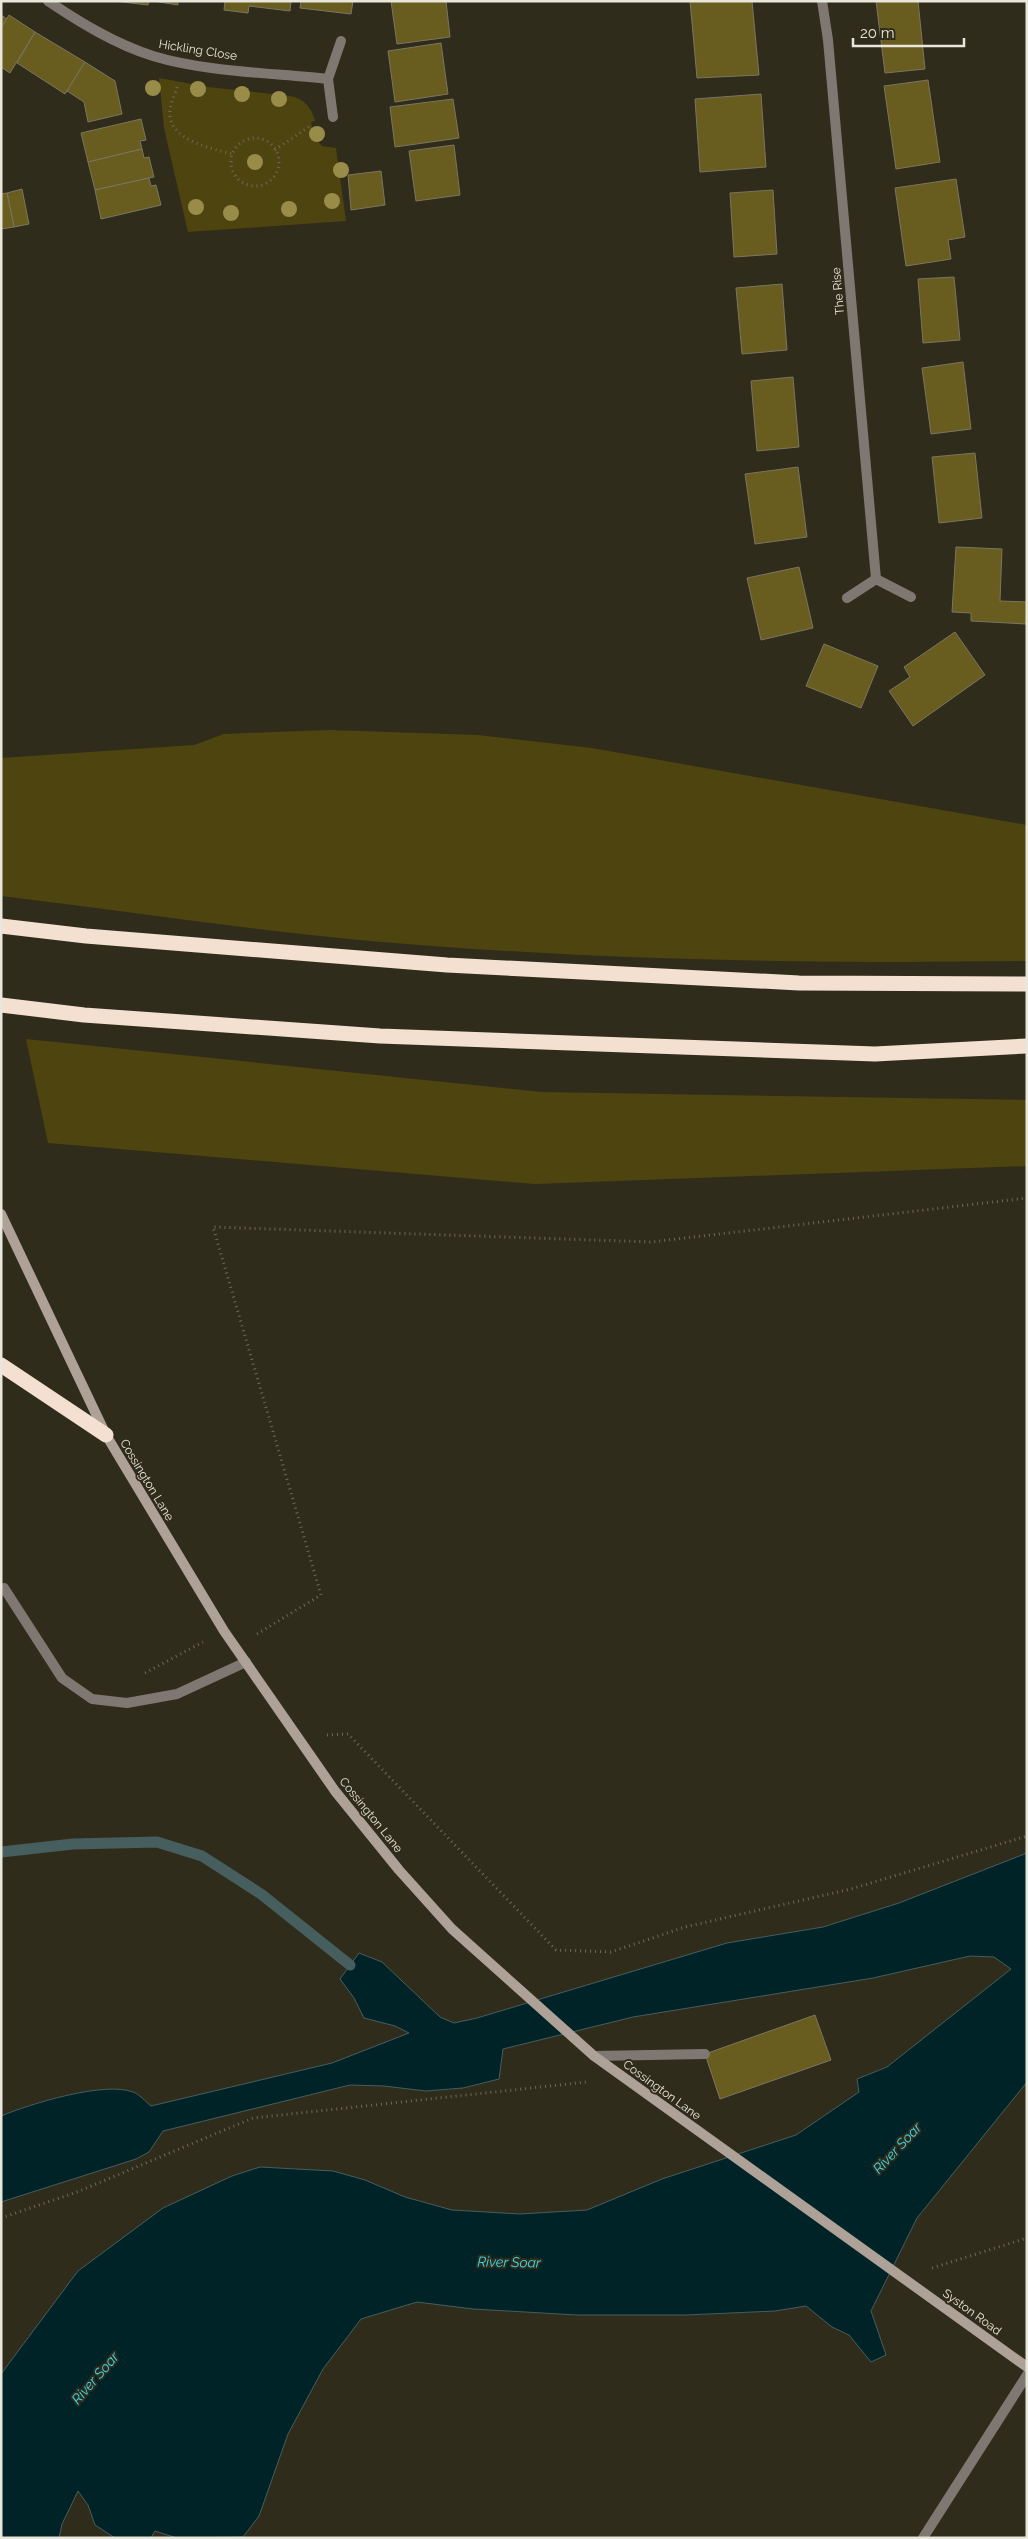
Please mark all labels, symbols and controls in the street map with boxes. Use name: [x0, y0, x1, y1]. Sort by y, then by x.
scale bar: [853, 15, 964, 47]
text: 20 m: [860, 24, 895, 42]
street label: Hickling Close: [158, 37, 238, 63]
street label: The Rise: [829, 267, 847, 315]
street label: Cossington Lane: [117, 1437, 177, 1523]
street label: Cossington Lane: [336, 1775, 406, 1855]
street label: Cossington Lane: [620, 2057, 704, 2123]
water label: River Soar: [870, 2119, 925, 2177]
water label: River Soar: [477, 2253, 542, 2271]
street label: Syston Road: [940, 2286, 1004, 2338]
water label: River Soar: [68, 2348, 123, 2407]

